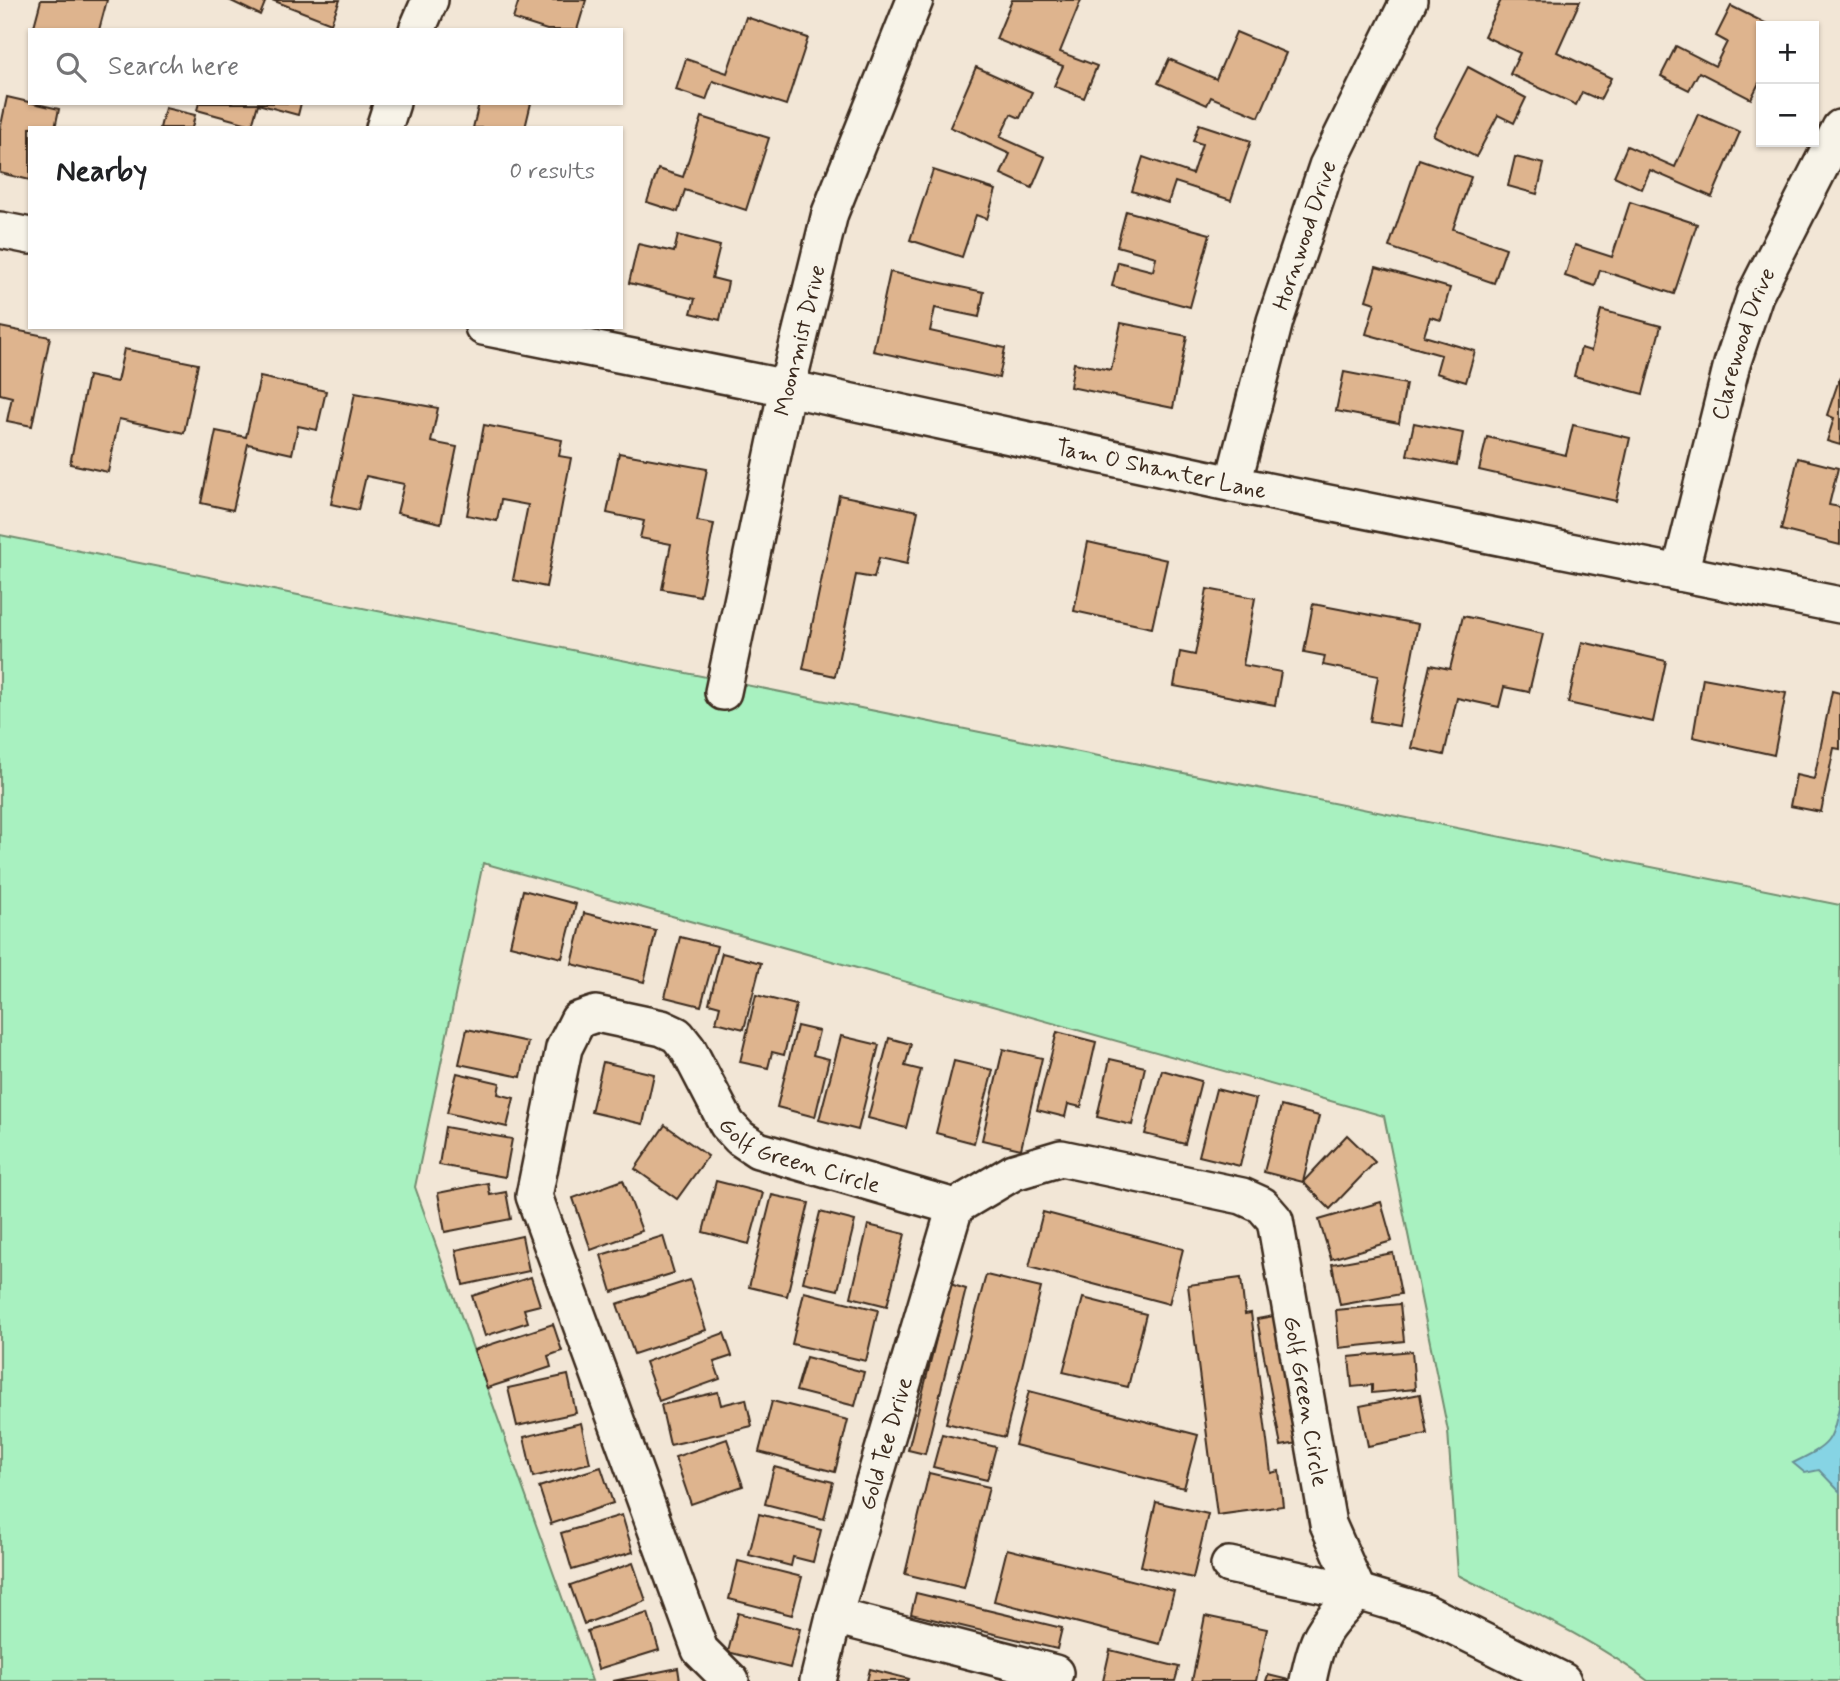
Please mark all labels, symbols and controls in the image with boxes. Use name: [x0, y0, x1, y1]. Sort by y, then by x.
map controls: [1756, 21, 1819, 147]
button: +: [1756, 21, 1819, 84]
search box: [28, 28, 623, 105]
icon: search: [52, 48, 90, 86]
text: Search here: [108, 50, 239, 84]
button: −: [1756, 84, 1819, 147]
text: Nearby: [56, 152, 147, 191]
text: 0 results: [509, 157, 595, 187]
street label: Hornwood Drive: [1267, 157, 1345, 314]
street label: Moonmist Drive: [769, 262, 834, 419]
street label: Clarewood Drive: [1706, 263, 1784, 423]
street label: Tam O Shanter Lane: [1053, 433, 1269, 507]
street label: Golf Green Circle: [711, 1111, 883, 1202]
street label: Golf Green Circle: [1275, 1314, 1334, 1489]
street label: Gold Tee Drive: [853, 1374, 921, 1514]

